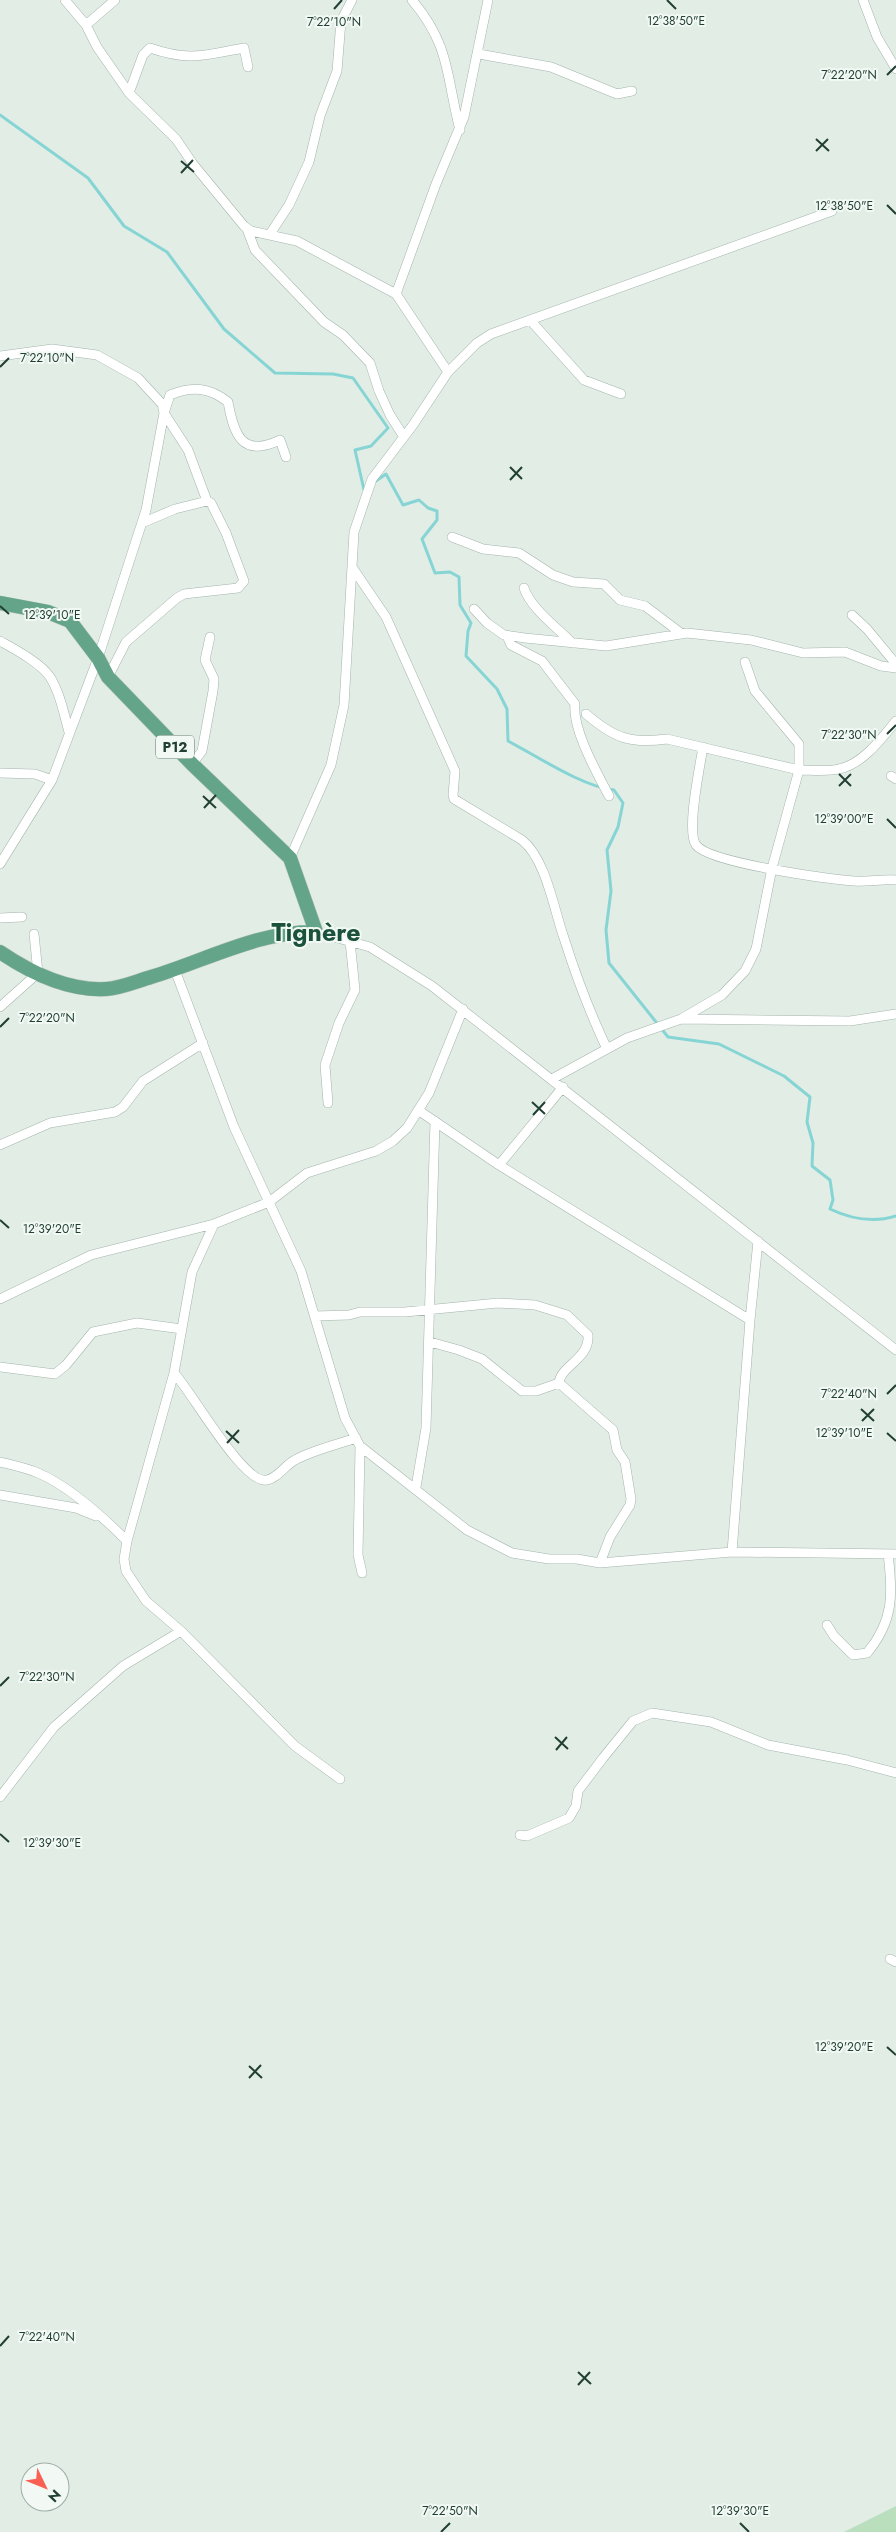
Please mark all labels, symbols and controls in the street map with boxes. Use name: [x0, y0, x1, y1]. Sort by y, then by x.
text: 12°38'50"E: [647, 12, 705, 30]
text: 7°22'10"N: [307, 13, 361, 31]
text: 7°22'20"N: [821, 66, 877, 84]
text: 12°38'50"E: [815, 197, 873, 215]
text: 7°22'10"N: [20, 349, 74, 367]
text: 12°39'10"E: [23, 606, 81, 624]
text: 7°22'30"N: [821, 726, 877, 744]
road number: P12: [156, 736, 194, 759]
text: 12°39'00"E: [814, 810, 874, 828]
district label: Tignère: [271, 914, 361, 950]
text: 7°22'20"N: [19, 1009, 75, 1027]
text: 12°39'20"E: [23, 1220, 81, 1238]
text: 7°22'40"N: [821, 1385, 877, 1403]
text: 12°39'10"E: [815, 1424, 873, 1442]
text: 7°22'30"N: [19, 1668, 75, 1686]
text: 12°39'30"E: [23, 1834, 81, 1852]
text: 12°39'20"E: [815, 2038, 873, 2056]
text: 7°22'40"N: [19, 2328, 75, 2346]
north arrow: [20, 2462, 70, 2512]
text: N: [43, 2485, 66, 2507]
text: 7°22'50"N: [422, 2502, 478, 2520]
text: 12°39'30"E: [711, 2502, 769, 2520]

